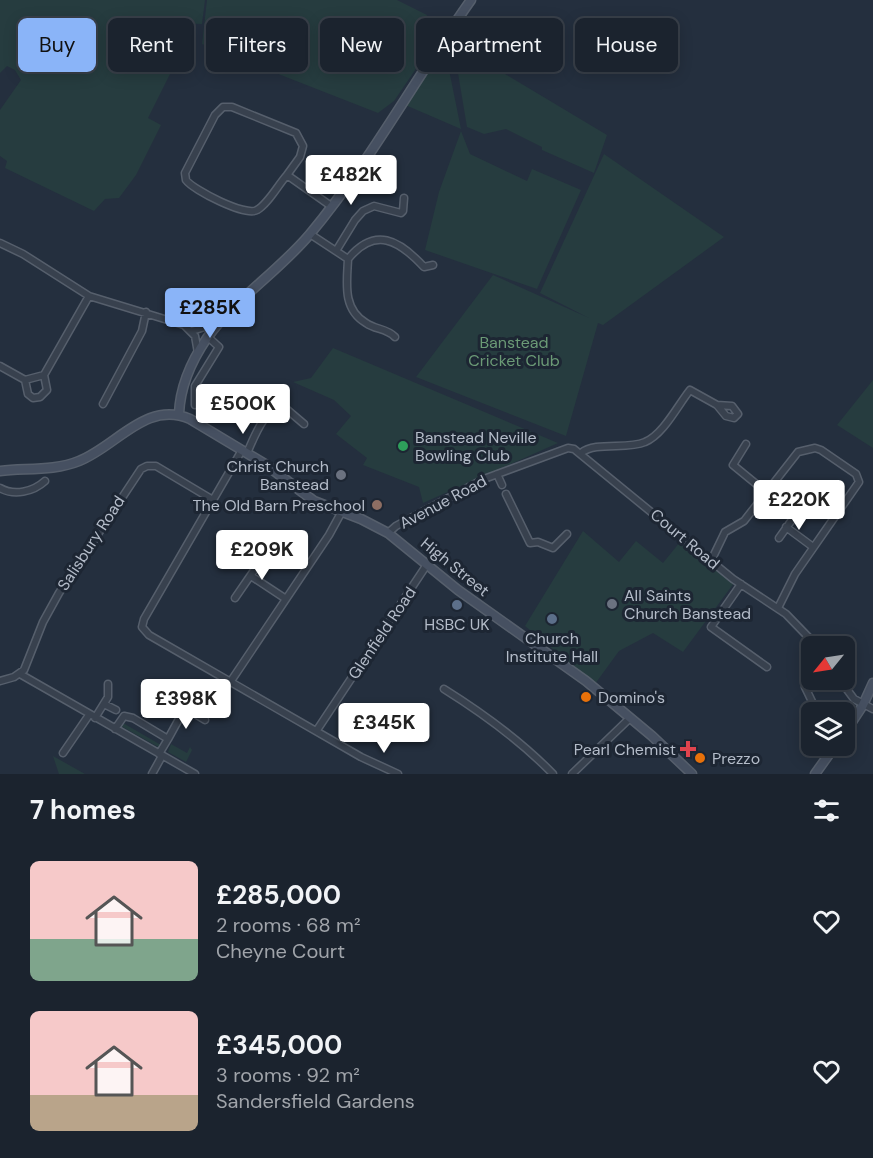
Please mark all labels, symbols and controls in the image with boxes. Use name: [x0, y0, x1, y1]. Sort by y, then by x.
chip: Buy: [18, 18, 96, 72]
chip: Rent: [108, 18, 194, 72]
chip: Filters: [206, 18, 308, 72]
chip: New: [320, 18, 404, 72]
chip: Apartment: [416, 18, 563, 72]
chip: House: [575, 18, 678, 72]
pin: £482K: [309, 155, 393, 206]
text: £482K: [320, 161, 382, 187]
pin: £285K: [168, 288, 252, 339]
text: £285K: [179, 294, 241, 320]
park label: Banstead Cricket Club: [468, 332, 560, 371]
pin: £500K: [201, 384, 285, 435]
text: £500K: [210, 390, 276, 416]
place label: Banstead Neville Bowling Club: [415, 427, 537, 466]
marker: Banstead Neville Bowling Club: [396, 439, 410, 453]
place label: Christ Church Banstead: [227, 456, 329, 495]
marker: Christ Church Banstead: [334, 468, 348, 482]
street label: Avenue Road: [396, 470, 490, 534]
pin: £220K: [757, 480, 841, 531]
text: £220K: [768, 486, 830, 512]
street label: Salisbury Road: [53, 492, 129, 594]
place label: The Old Barn Preschool: [193, 495, 365, 516]
marker: The Old Barn Preschool: [370, 498, 384, 512]
street label: Court Road: [646, 504, 724, 574]
pin: £209K: [220, 530, 304, 581]
street label: High Street: [416, 533, 494, 601]
text: £209K: [230, 536, 294, 562]
street label: Glenfield Road: [343, 583, 421, 683]
place label: All Saints Church Banstead: [624, 585, 751, 624]
marker: All Saints Church Banstead: [605, 597, 619, 611]
marker: HSBC UK: [450, 598, 464, 612]
marker: Church Institute Hall: [545, 612, 559, 626]
place label: HSBC UK: [424, 614, 490, 635]
place label: Church Institute Hall: [506, 628, 598, 667]
north arrow: [801, 636, 855, 690]
map controls: [801, 636, 855, 756]
pin: £398K: [144, 679, 228, 730]
text: £398K: [155, 685, 217, 711]
place label: Domino's: [598, 687, 665, 708]
marker: Domino's: [579, 690, 593, 704]
button: layers: [801, 702, 855, 756]
pin: £345K: [342, 703, 426, 754]
text: £345K: [352, 709, 416, 735]
place label: Pearl Chemist: [574, 739, 676, 760]
marker: Pearl Chemist: [681, 742, 695, 756]
place label: Prezzo: [712, 748, 760, 769]
marker: Prezzo: [693, 751, 707, 765]
text: 7 homes: [30, 793, 136, 827]
icon: filters: [810, 794, 843, 827]
text: £285,000: [216, 878, 341, 912]
icon: home: [78, 885, 150, 957]
icon: heart: [810, 905, 843, 938]
text: 2 rooms · 68 m²: [216, 912, 361, 938]
text: Cheyne Court: [216, 938, 345, 964]
text: £345,000: [216, 1028, 342, 1062]
icon: home: [78, 1035, 150, 1107]
icon: heart: [810, 1055, 843, 1088]
text: 3 rooms · 92 m²: [216, 1062, 360, 1088]
text: Sandersfield Gardens: [216, 1088, 415, 1114]

